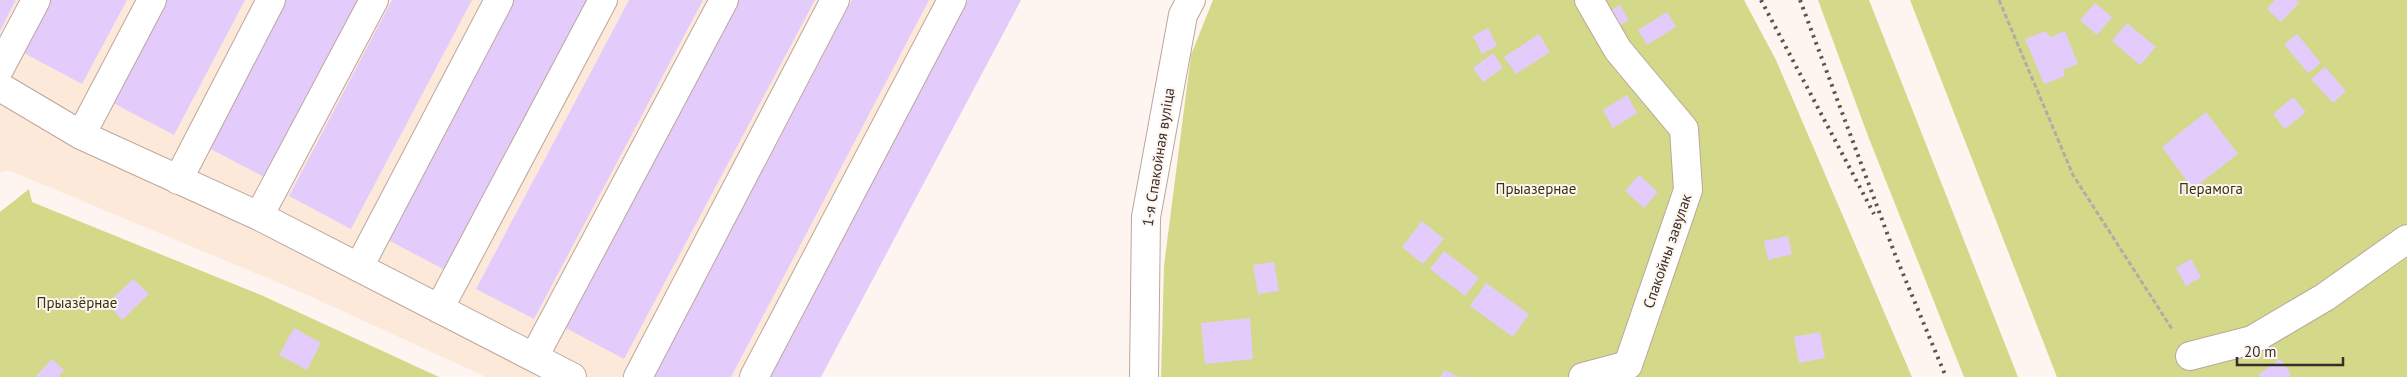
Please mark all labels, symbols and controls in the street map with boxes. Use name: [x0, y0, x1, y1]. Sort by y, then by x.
street label: 1-я Спакойная вуліца: [1138, 86, 1178, 228]
park label: Прыазернае: [1496, 179, 1576, 198]
park label: Перамога: [2179, 179, 2243, 198]
street label: Спакойны завулак: [1639, 191, 1696, 311]
park label: Прыазёрнае: [37, 293, 117, 312]
scale bar: [2237, 334, 2343, 366]
text: 20 m: [2244, 342, 2277, 361]

